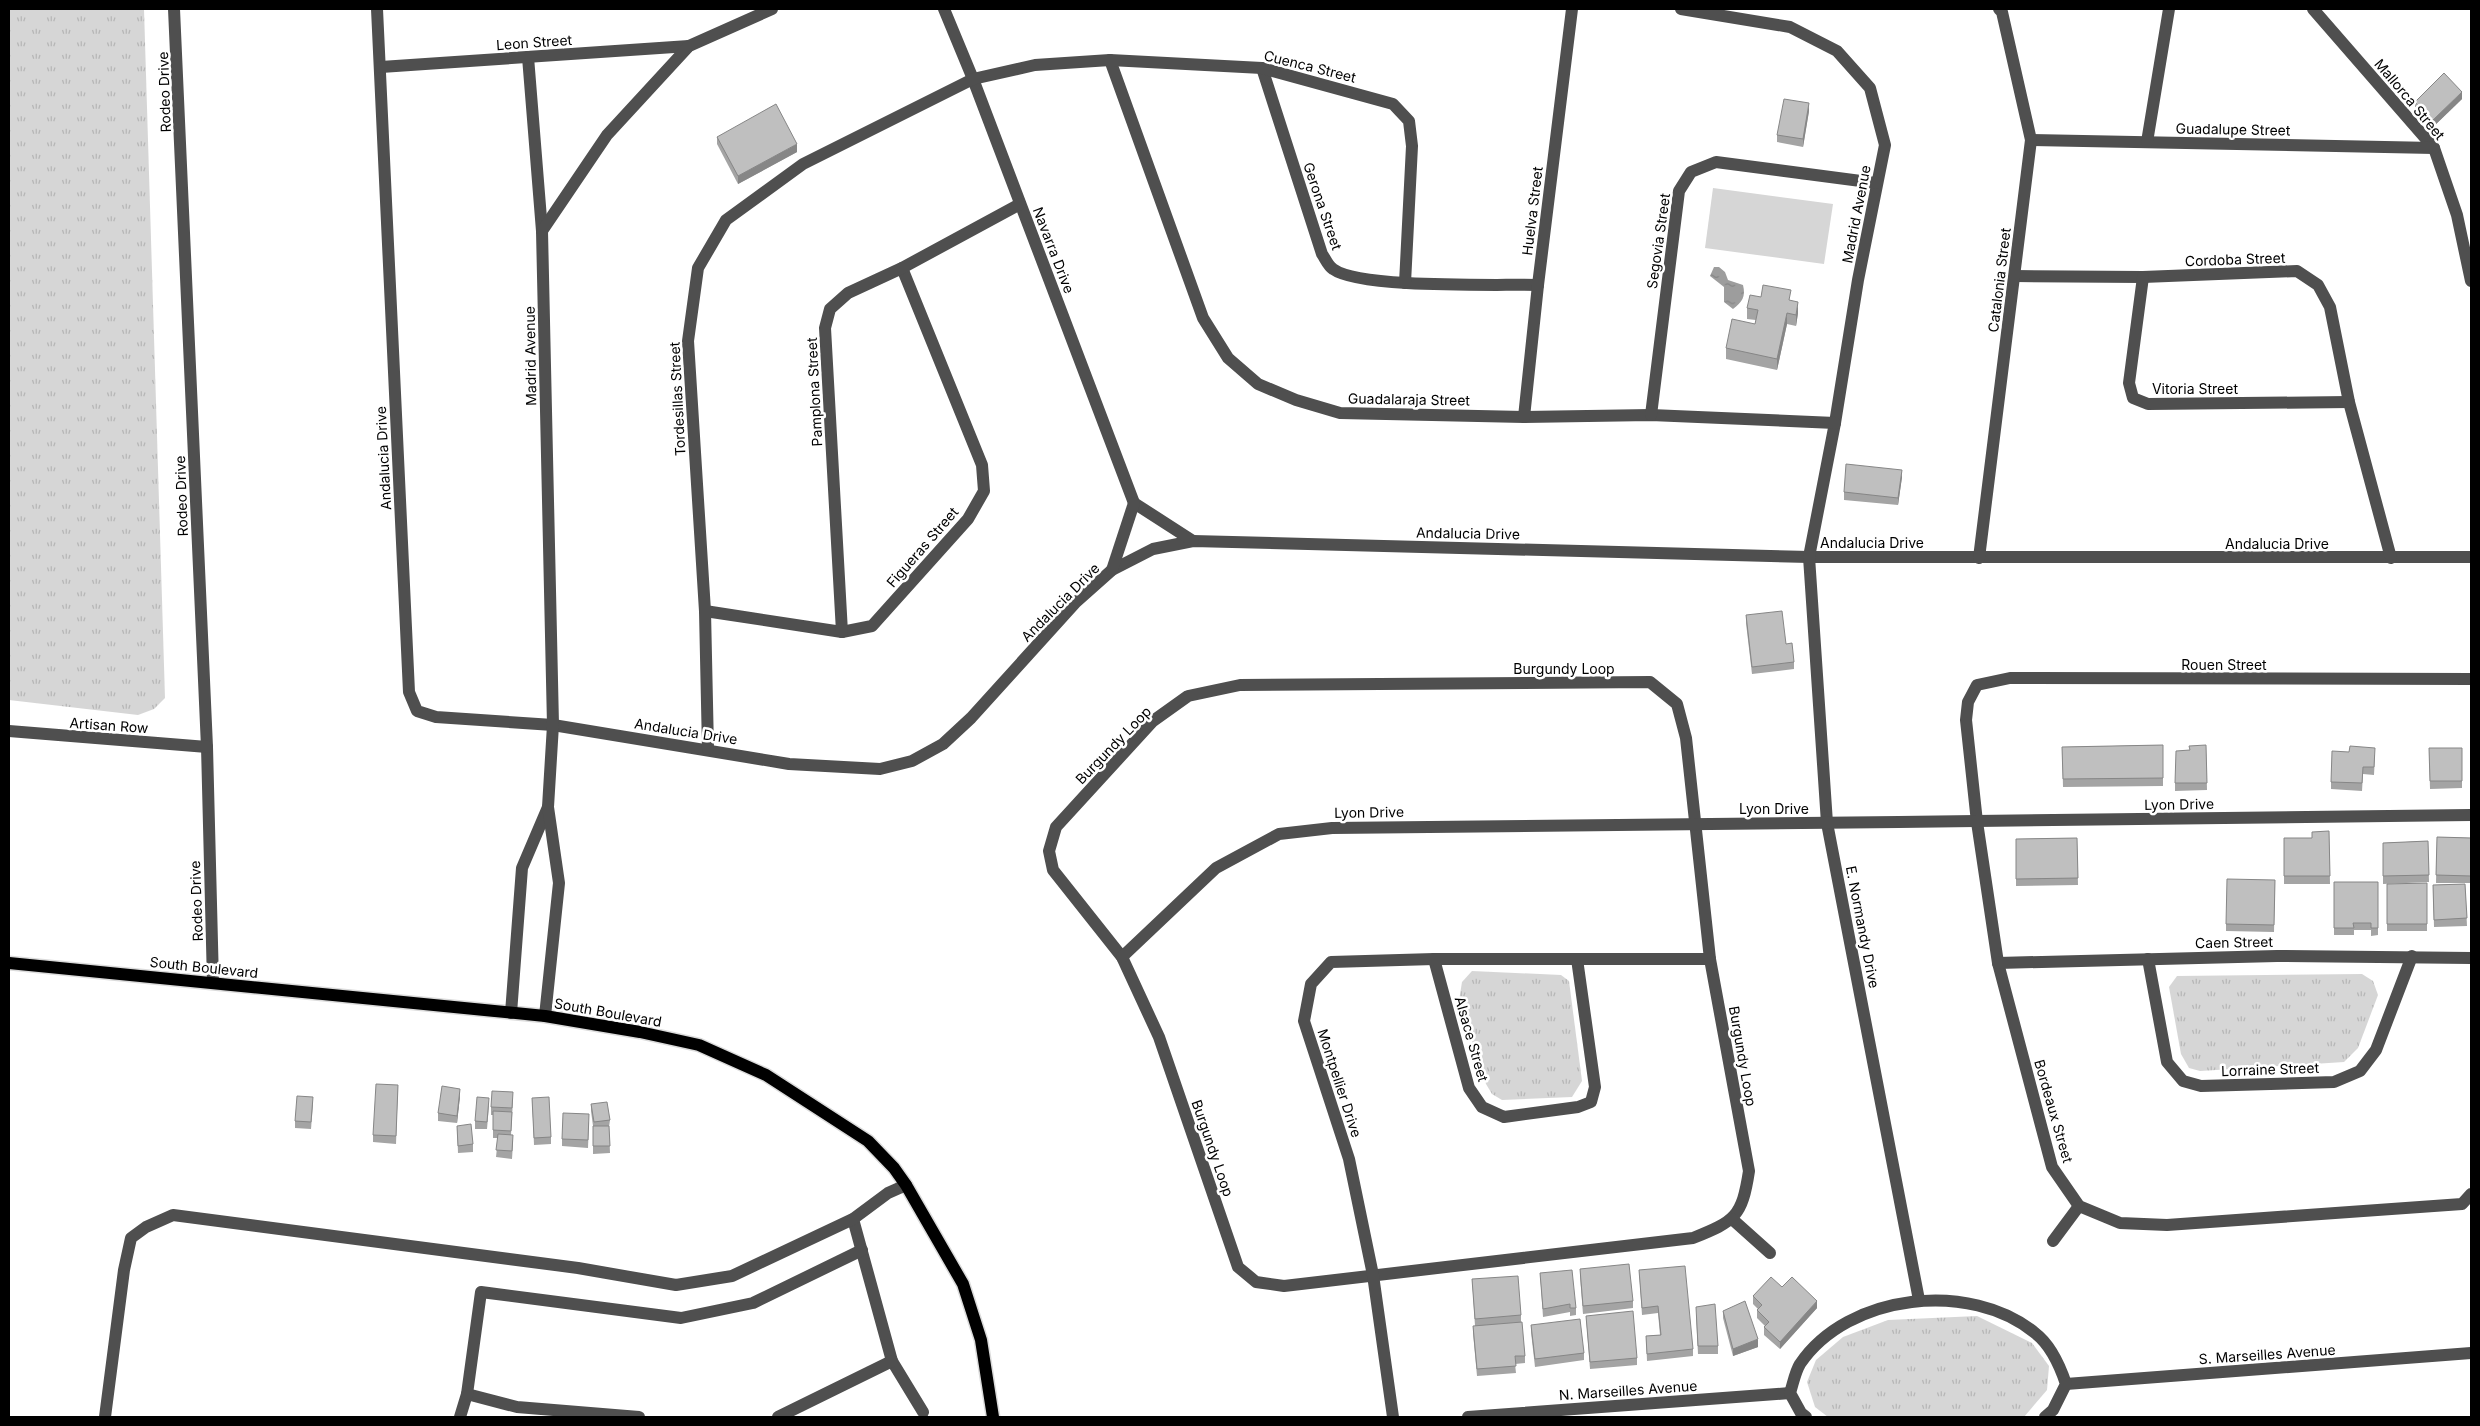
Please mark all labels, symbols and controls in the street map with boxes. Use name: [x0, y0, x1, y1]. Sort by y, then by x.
street label: Leon Street: [495, 31, 573, 53]
street label: Cuenca Street: [1262, 46, 1358, 86]
street label: Rodeo Drive: [154, 51, 174, 133]
street label: Mallorca Street: [2371, 55, 2449, 143]
street label: Guadalupe Street: [2175, 119, 2291, 139]
street label: Gerona Street: [1300, 160, 1346, 252]
street label: Madrid Avenue: [1838, 163, 1874, 265]
street label: Huelva Street: [1518, 165, 1546, 256]
street label: Segovia Street: [1643, 192, 1673, 290]
street label: Navarra Drive: [1030, 204, 1078, 296]
street label: Catalonia Street: [1984, 226, 2014, 333]
street label: Cordoba Street: [2184, 249, 2286, 269]
street label: Madrid Avenue: [521, 306, 539, 406]
street label: Pamplona Street: [803, 337, 825, 447]
street label: Tordesillas Street: [665, 341, 688, 457]
street label: Vitoria Street: [2152, 380, 2238, 397]
street label: Guadalaraja Street: [1348, 389, 1471, 409]
street label: Andalucia Drive: [372, 406, 394, 510]
street label: Rodeo Drive: [171, 455, 191, 537]
street label: Figueras Street: [883, 503, 962, 591]
street label: Andalucia Drive: [1416, 524, 1520, 542]
street label: Andalucia Drive: [1820, 534, 1924, 551]
street label: Andalucia Drive: [2225, 535, 2329, 552]
street label: Andalucia Drive: [1017, 559, 1103, 645]
street label: Rouen Street: [2181, 656, 2267, 673]
street label: Burgundy Loop: [1513, 660, 1615, 677]
street label: Burgundy Loop: [1072, 703, 1154, 787]
street label: Artisan Row: [69, 714, 149, 736]
street label: Andalucia Drive: [633, 714, 739, 748]
street label: Lyon Drive: [2144, 795, 2214, 813]
street label: Lyon Drive: [1739, 800, 1809, 817]
street label: Lyon Drive: [1334, 803, 1404, 821]
street label: Rodeo Drive: [186, 860, 206, 942]
street label: E. Normandy Drive: [1843, 864, 1883, 990]
street label: Caen Street: [2195, 933, 2274, 951]
street label: South Boulevard: [149, 953, 259, 981]
street label: South Boulevard: [553, 994, 663, 1030]
street label: Alsace Street: [1452, 994, 1492, 1084]
street label: Burgundy Loop: [1726, 1005, 1760, 1107]
street label: Montpellier Drive: [1314, 1027, 1366, 1139]
street label: Bordeaux Street: [2031, 1057, 2077, 1165]
street label: Lorraine Street: [2221, 1059, 2320, 1079]
street label: Burgundy Loop: [1188, 1097, 1238, 1199]
street label: S. Marseilles Avenue: [2198, 1341, 2336, 1367]
street label: N. Marseilles Avenue: [1558, 1377, 1698, 1403]

